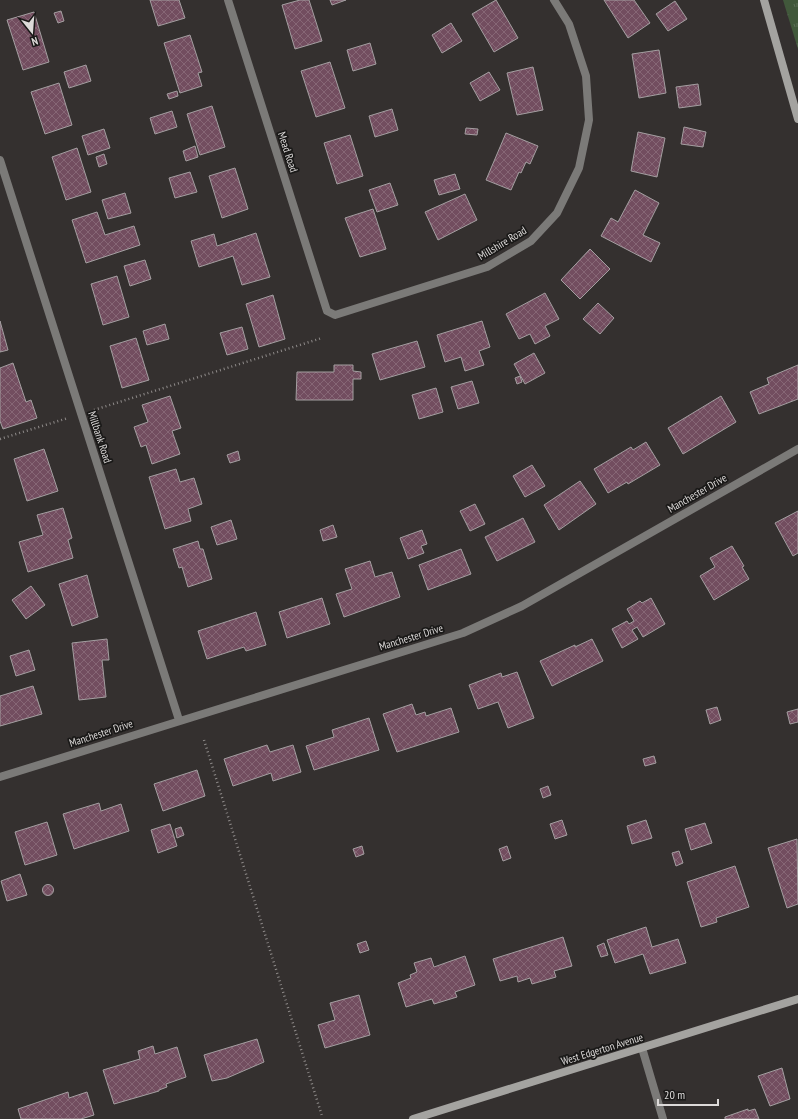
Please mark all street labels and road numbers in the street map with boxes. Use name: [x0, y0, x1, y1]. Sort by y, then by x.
street label: Mead Road: [275, 130, 301, 174]
street label: Millshire Road: [475, 223, 529, 263]
street label: Millbank Road: [85, 409, 115, 465]
street label: Manchester Drive: [665, 470, 729, 516]
street label: Manchester Drive: [377, 621, 445, 653]
street label: Manchester Drive: [67, 716, 135, 750]
street label: West Edgerton Avenue: [559, 1030, 645, 1068]

